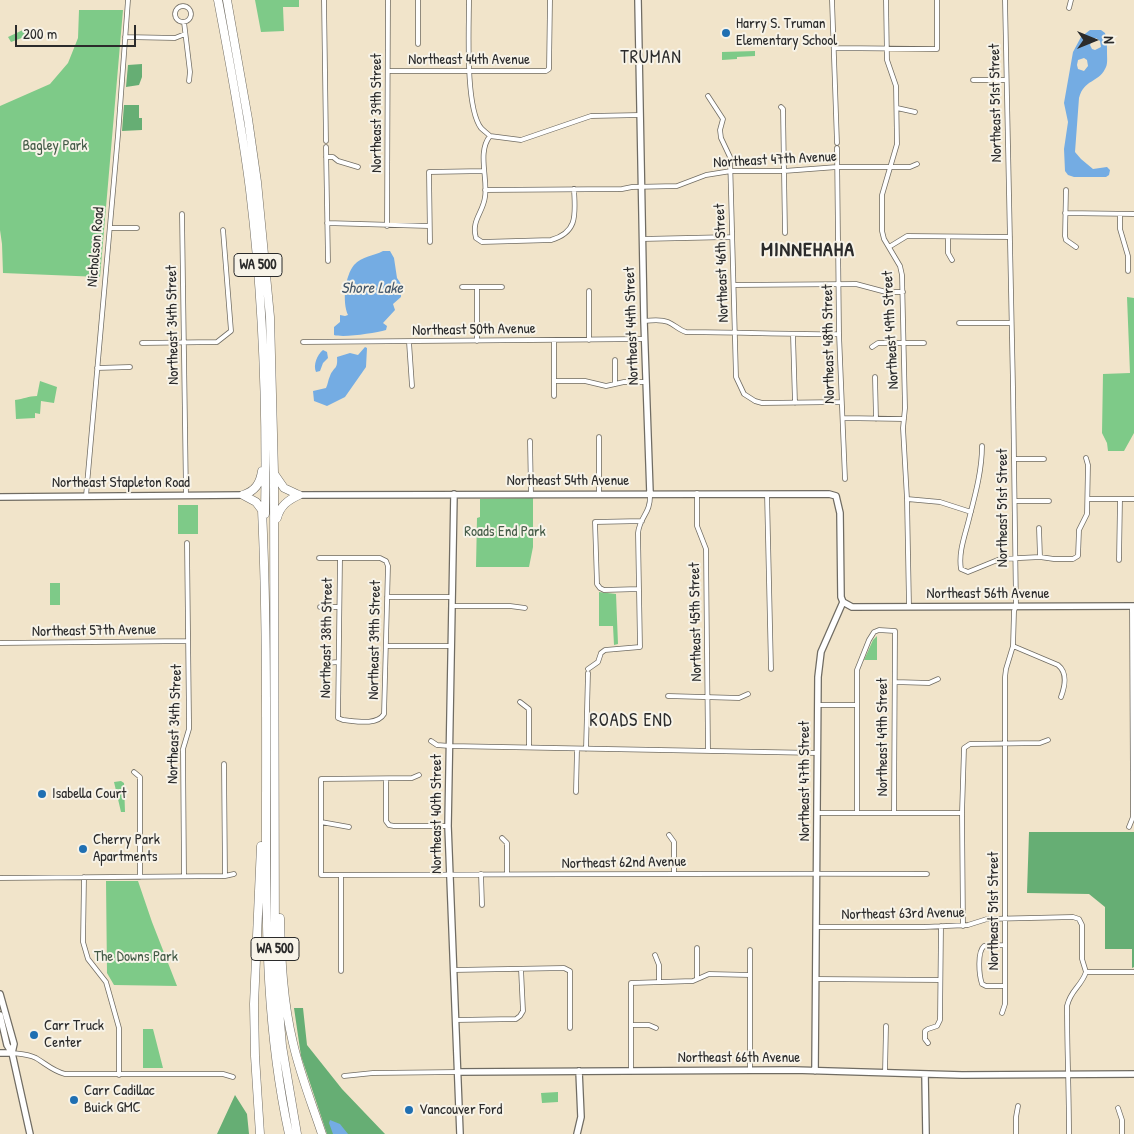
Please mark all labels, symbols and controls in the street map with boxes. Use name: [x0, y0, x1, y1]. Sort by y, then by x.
scale bar: [18, 15, 139, 47]
place label: Harry S. Truman Elementary School: [736, 15, 837, 50]
north arrow: [1069, 15, 1119, 65]
text: 200 m: [23, 23, 57, 44]
marker: Harry S. Truman Elementary School: [720, 27, 732, 39]
text: N: [1100, 36, 1119, 44]
street label: Northeast 51st Street: [986, 44, 1006, 162]
district label: TRUMAN: [619, 47, 683, 69]
street label: Northeast 44th Avenue: [408, 51, 530, 69]
street label: Northeast 39th Street: [368, 53, 386, 173]
park label: Bagley Park: [22, 137, 88, 155]
street label: Northeast 47th Avenue: [713, 148, 837, 172]
street label: Northeast 46th Street: [711, 203, 733, 323]
street label: Nicholson Road: [84, 206, 108, 288]
district label: MINNEHAHA: [760, 239, 856, 263]
road number: WA 500: [234, 254, 282, 276]
street label: Northeast 34th Street: [163, 265, 183, 385]
street label: Northeast 44th Street: [621, 266, 643, 386]
street label: Northeast 49th Street: [879, 270, 903, 390]
water label: Shore Lake: [341, 279, 403, 299]
street label: Northeast 48th Street: [819, 284, 839, 404]
street label: Northeast 50th Avenue: [412, 320, 536, 340]
street label: Northeast 51st Street: [994, 449, 1012, 567]
street label: Northeast 54th Avenue: [507, 472, 629, 490]
street label: Northeast Stapleton Road: [52, 474, 190, 492]
park label: Roads End Park: [464, 523, 546, 541]
street label: Northeast 45th Street: [686, 562, 706, 682]
street label: Northeast 38th Street: [317, 578, 337, 698]
street label: Northeast 39th Street: [365, 580, 385, 700]
street label: Northeast 56th Avenue: [927, 585, 1049, 603]
street label: Northeast 57th Avenue: [32, 621, 156, 641]
street label: Northeast 34th Street: [164, 664, 186, 784]
street label: Northeast 49th Street: [874, 678, 892, 796]
district label: ROADS END: [588, 710, 674, 732]
street label: Northeast 47th Street: [796, 721, 814, 841]
street label: Northeast 40th Street: [428, 754, 446, 874]
place label: Isabella Court: [52, 785, 126, 803]
marker: Isabella Court: [36, 788, 48, 800]
place label: Cherry Park Apartments: [93, 831, 160, 866]
marker: Cherry Park Apartments: [77, 843, 89, 855]
street label: Northeast 51st Street: [985, 852, 1003, 970]
street label: Northeast 62nd Avenue: [562, 853, 686, 873]
street label: Northeast 63rd Avenue: [841, 904, 965, 924]
road number: WA 500: [251, 938, 299, 961]
park label: The Downs Park: [94, 948, 178, 966]
place label: Carr Truck Center: [44, 1017, 104, 1052]
marker: Carr Truck Center: [28, 1029, 40, 1041]
street label: Northeast 66th Avenue: [678, 1049, 800, 1067]
place label: Carr Cadillac Buick GMC: [84, 1082, 155, 1117]
marker: Carr Cadillac Buick GMC: [68, 1094, 80, 1106]
place label: Vancouver Ford: [419, 1101, 502, 1119]
marker: Vancouver Ford: [403, 1104, 415, 1116]

